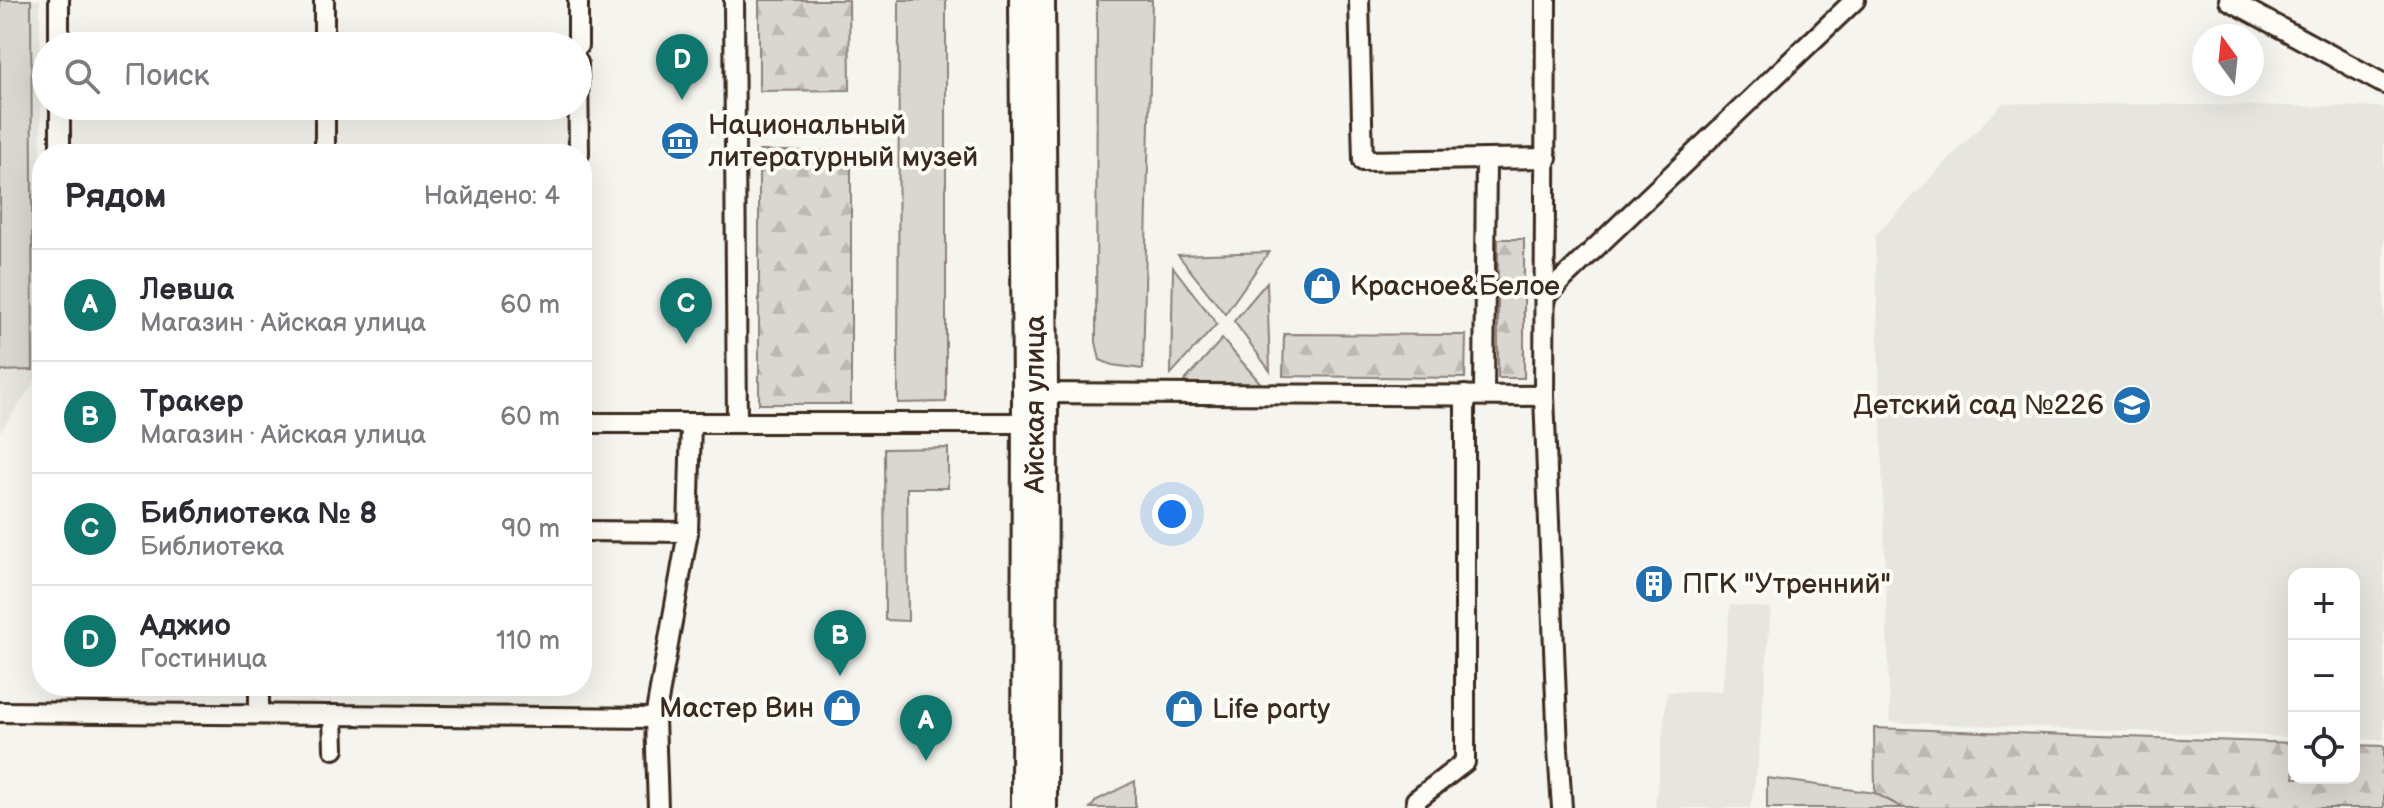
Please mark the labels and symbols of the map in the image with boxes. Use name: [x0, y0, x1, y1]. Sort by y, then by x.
north arrow: [2192, 24, 2264, 96]
pin: D: [656, 34, 708, 100]
place label: Национальный литературный музей: [708, 109, 978, 174]
museum icon: Национальный литературный музей: [659, 120, 701, 162]
shop icon: Красное&Белое: [1301, 265, 1343, 307]
place label: Красное&Белое: [1350, 270, 1560, 303]
pin: C: [660, 278, 712, 344]
street label: Айская улица: [1019, 314, 1052, 494]
school or university icon: Детский сад №226: [2111, 384, 2153, 426]
place label: Детский сад №226: [1853, 389, 2104, 422]
your location: [1152, 494, 1192, 534]
building icon: ПГК "Утренний": [1633, 563, 1675, 605]
place label: ПГК "Утренний": [1682, 568, 1891, 601]
pin: B: [814, 610, 866, 676]
shop icon: Мастер Вин: [821, 687, 863, 729]
shop icon: Life party: [1163, 688, 1205, 730]
place label: Мастер Вин: [659, 692, 814, 725]
place label: Life party: [1212, 693, 1331, 726]
pin: A: [900, 695, 952, 761]

